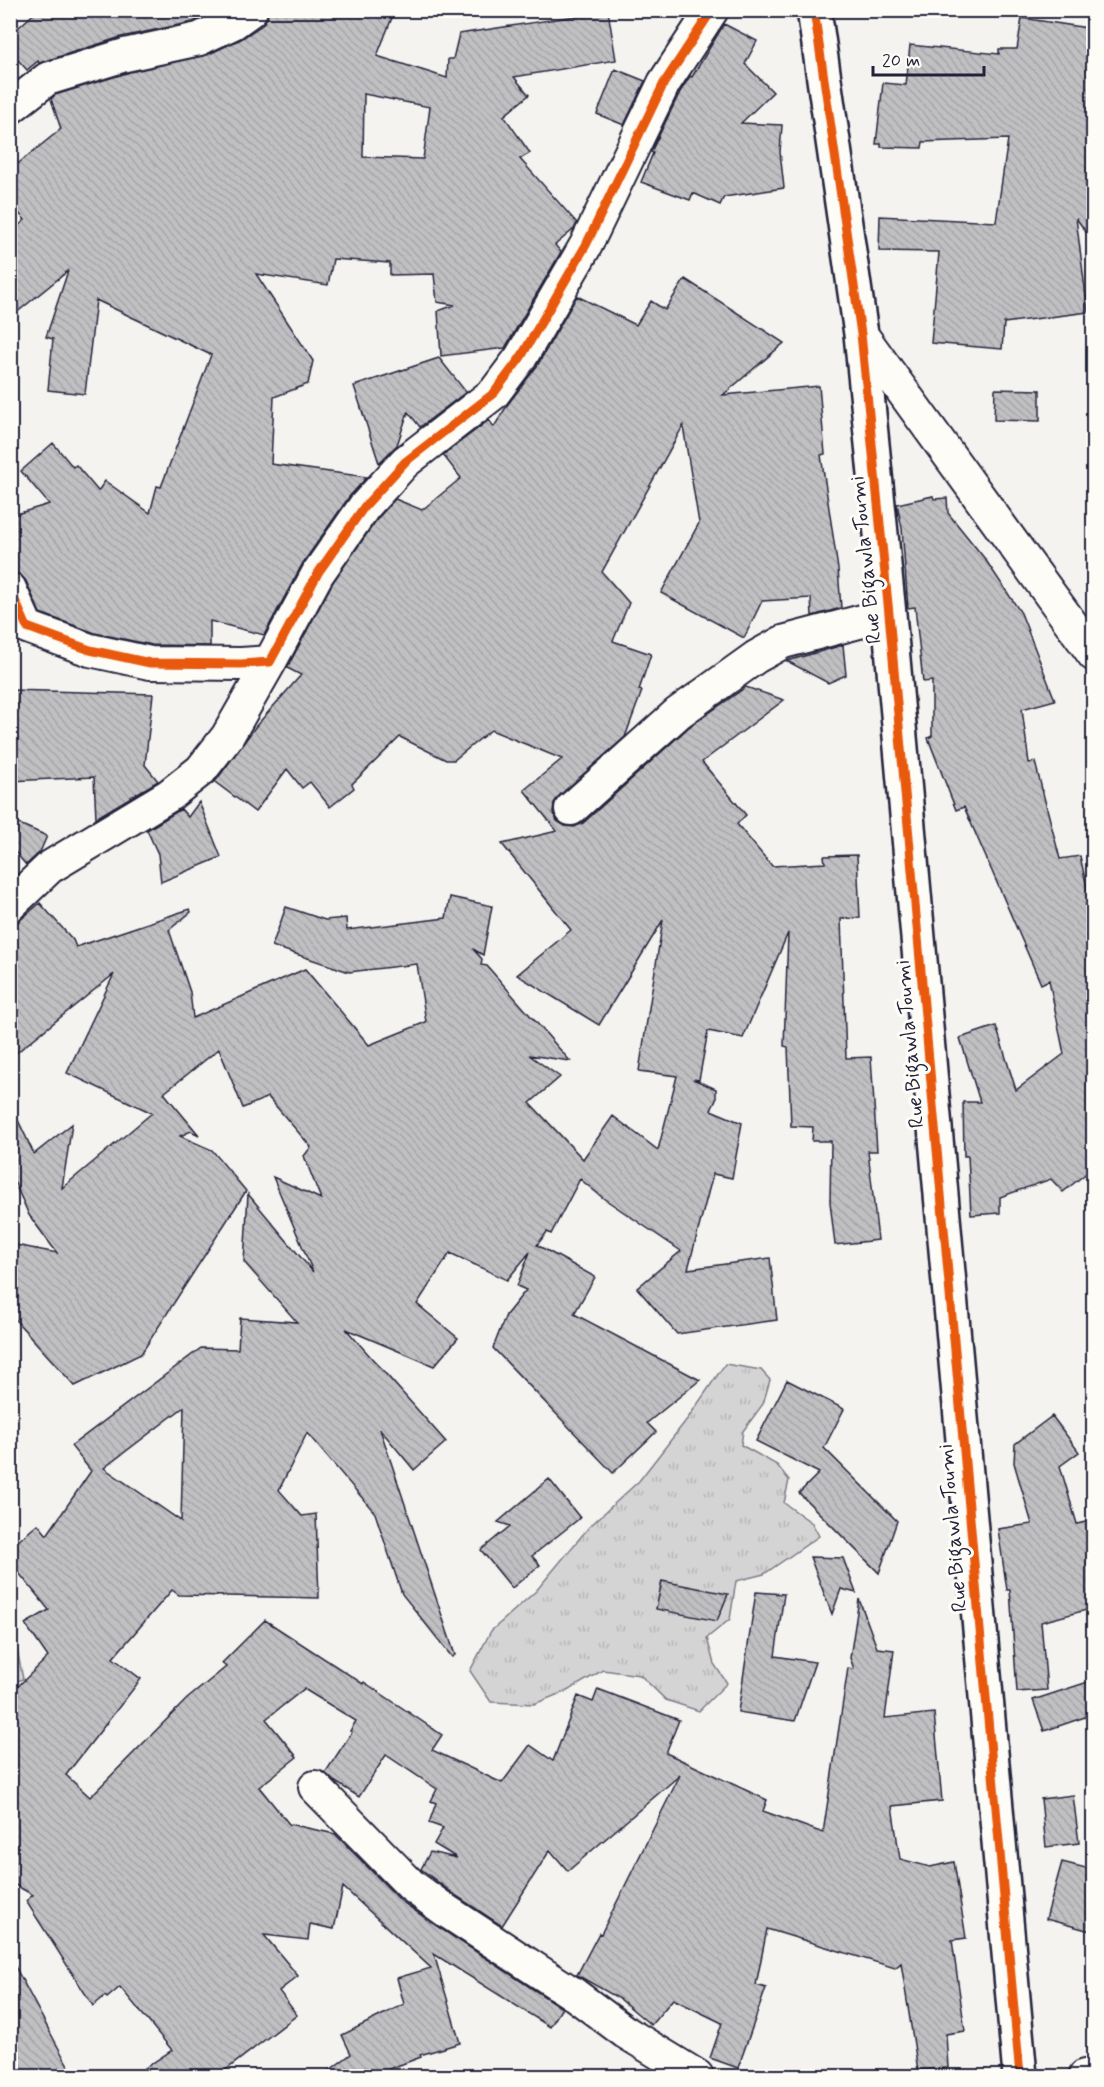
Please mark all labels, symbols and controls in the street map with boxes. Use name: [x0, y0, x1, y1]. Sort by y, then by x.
scale bar: [873, 39, 984, 77]
text: 20 m: [882, 49, 920, 73]
street label: Rue Bigawla Toumi: [843, 474, 891, 645]
street label: Rue Bigawla Toumi: [889, 959, 933, 1129]
street label: Rue Bigawla Toumi: [932, 1443, 976, 1613]

